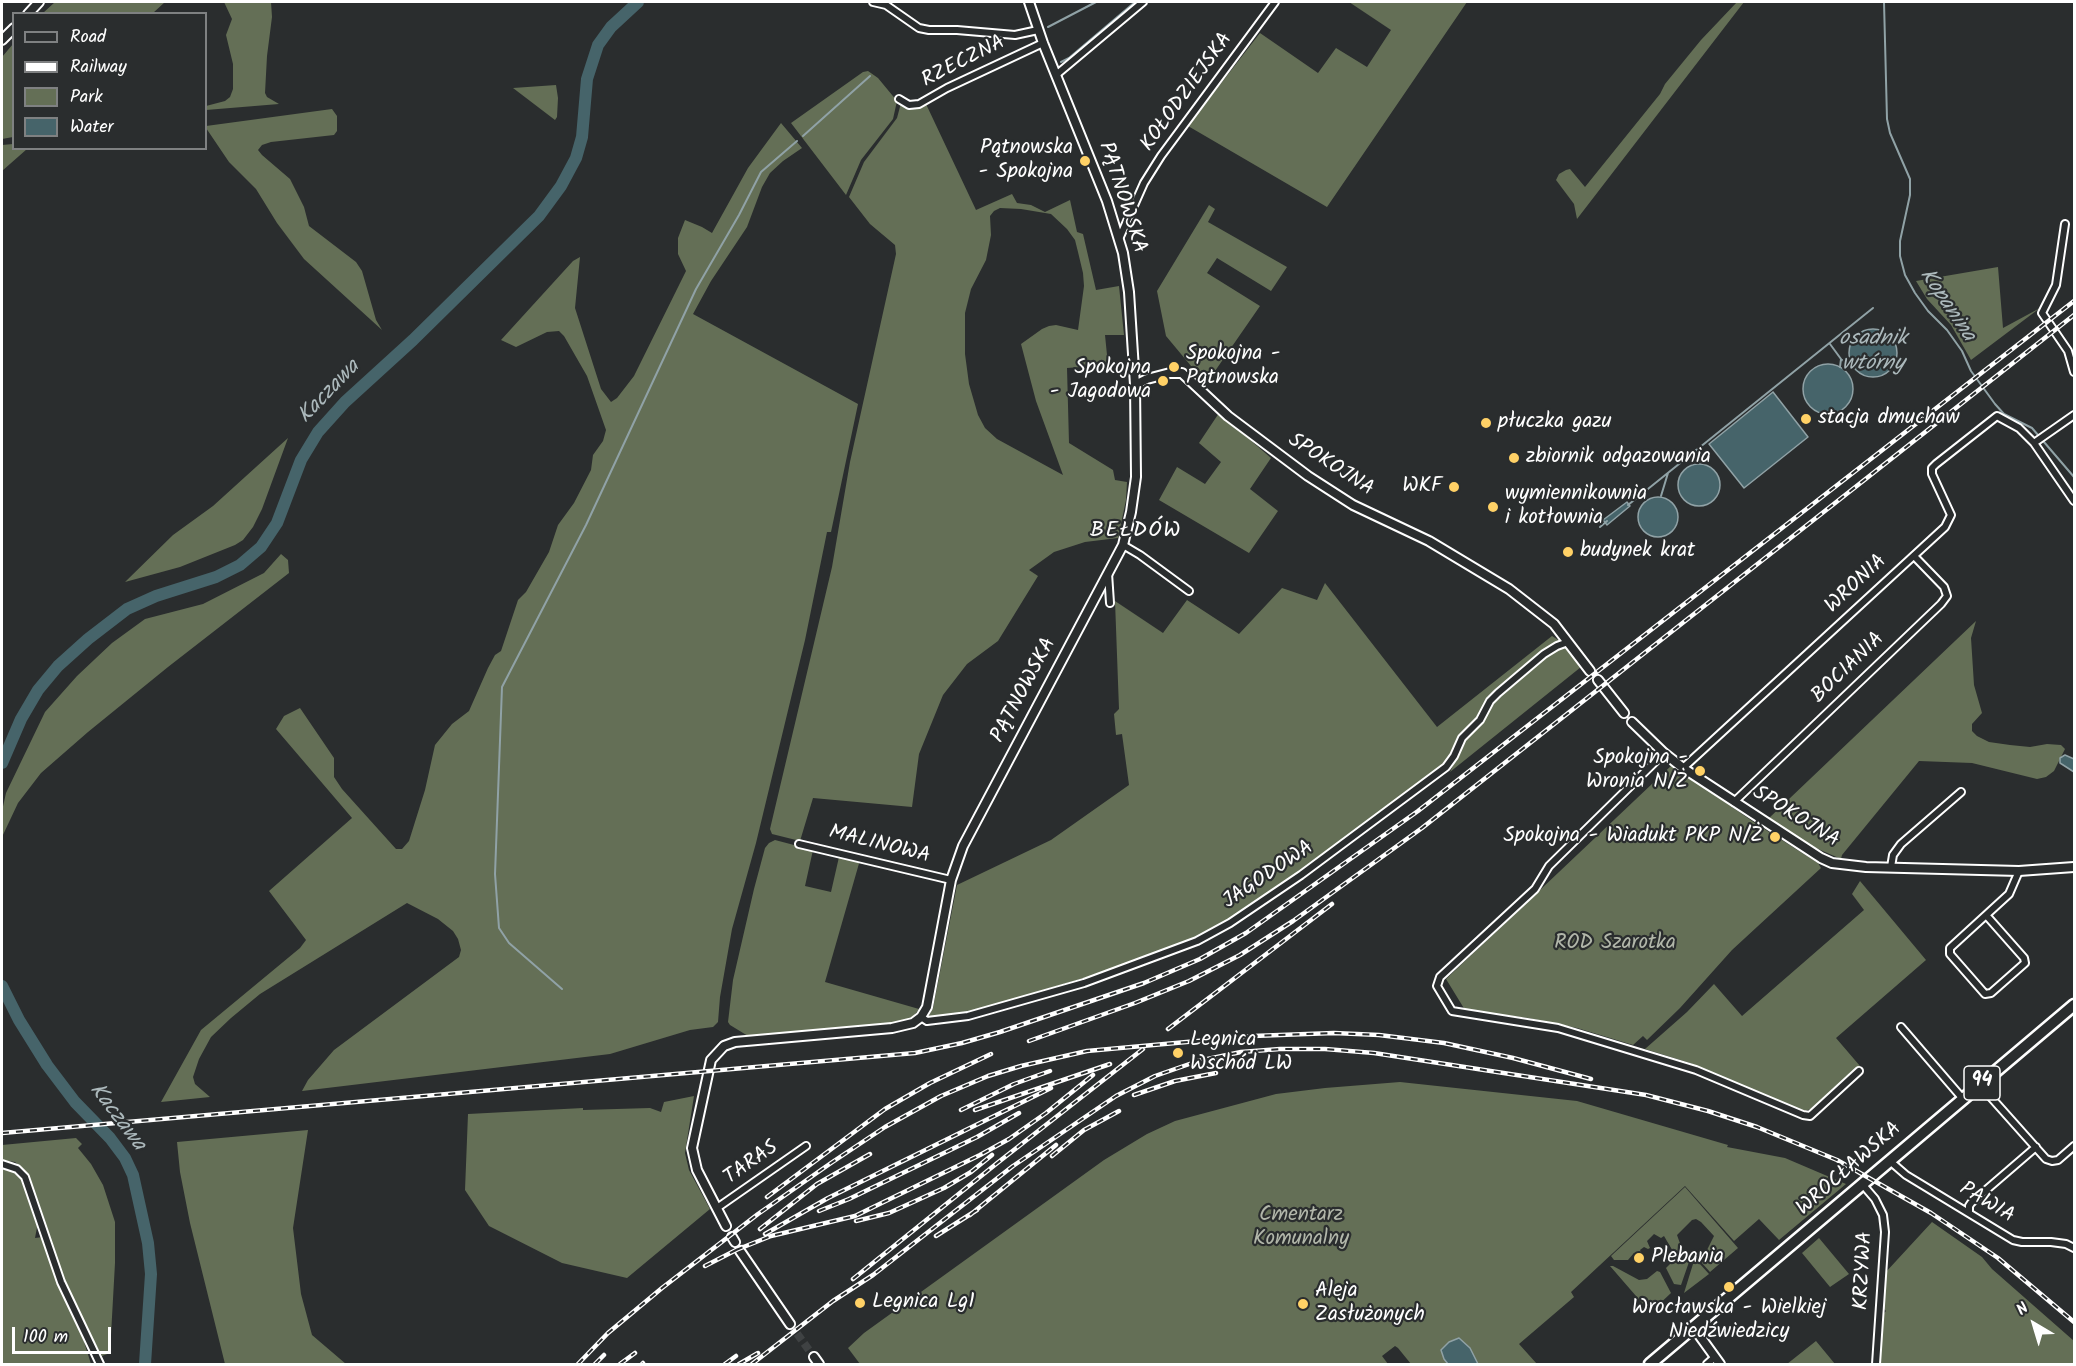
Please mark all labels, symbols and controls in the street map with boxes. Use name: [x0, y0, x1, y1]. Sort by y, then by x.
legend: [12, 12, 207, 150]
text: Road: [70, 23, 106, 52]
street label: KOŁODZIEJSKA: [1137, 29, 1239, 157]
street label: RZECZNA: [918, 31, 1010, 95]
text: Railway: [70, 53, 127, 82]
text: Park: [70, 83, 103, 112]
text: Water: [70, 113, 114, 142]
place label: Pątnowska - Spokojna: [979, 136, 1073, 186]
street label: PĄTNOWSKA: [1091, 139, 1151, 257]
marker: Pątnowska - Spokojna: [1078, 154, 1092, 168]
water label: Kopanina: [1912, 264, 1980, 348]
water label: osadnik wtórny: [1839, 327, 1907, 378]
place label: Spokojna - Pątnowska: [1186, 342, 1280, 392]
water label: Kaczawa: [293, 356, 367, 430]
place label: Spokojna - Jagodowa: [1050, 356, 1151, 406]
marker: Spokojna - Pątnowska: [1167, 360, 1181, 374]
marker: Spokojna - Jagodowa: [1156, 374, 1170, 388]
place label: stacja dmuchaw: [1818, 406, 1960, 432]
place label: płuczka gazu: [1498, 410, 1612, 436]
marker: stacja dmuchaw: [1799, 412, 1813, 426]
marker: płuczka gazu: [1479, 416, 1493, 430]
street label: SPOKOJNA: [1282, 429, 1378, 503]
place label: zbiornik odgazowania: [1526, 445, 1711, 471]
marker: zbiornik odgazowania: [1507, 451, 1521, 465]
place label: WKF: [1402, 474, 1442, 500]
marker: WKF: [1447, 480, 1461, 494]
place label: wymiennikownia i kotłownia: [1505, 482, 1647, 532]
marker: wymiennikownia i kotłownia: [1486, 500, 1500, 514]
district label: BEŁDÓW: [1090, 519, 1182, 545]
place label: budynek krat: [1580, 539, 1695, 565]
marker: budynek krat: [1561, 545, 1575, 559]
street label: WRONIA: [1821, 550, 1893, 620]
street label: BOCIANIA: [1807, 628, 1891, 710]
street label: PĄTNOWSKA: [987, 634, 1063, 748]
place label: Spokojna - Wronia N/Ż: [1586, 746, 1688, 796]
marker: Spokojna - Wronia N/Ż: [1693, 764, 1707, 778]
street label: SPOKOJNA: [1747, 781, 1843, 855]
street label: MALINOWA: [826, 821, 932, 871]
place label: Spokojna - Wiadukt PKP N/Ż: [1504, 824, 1763, 850]
marker: Spokojna - Wiadukt PKP N/Ż: [1768, 830, 1782, 844]
street label: JAGODOWA: [1219, 837, 1319, 915]
park label: ROD Szarotka: [1554, 931, 1676, 957]
place label: Legnica Wschód LW: [1190, 1028, 1292, 1078]
marker: Legnica Wschód LW: [1171, 1046, 1185, 1060]
road number: 94: [1964, 1066, 2000, 1100]
water label: Kaczawa: [82, 1079, 150, 1157]
street label: WROCŁAWSKA: [1793, 1118, 1907, 1222]
street label: TARAS: [720, 1136, 784, 1192]
street label: PAWIA: [1954, 1178, 2018, 1230]
park label: Cmentarz Komunalny: [1253, 1203, 1349, 1253]
street label: KRZYWA: [1850, 1231, 1880, 1311]
place label: Plebania: [1651, 1245, 1724, 1271]
marker: Plebania: [1632, 1251, 1646, 1265]
place label: Aleja Zasłużonych: [1315, 1279, 1425, 1329]
marker: Wrocławska - Wielkiej Niedźwiedzicy: [1722, 1280, 1736, 1294]
place label: Legnica Lg1: [872, 1290, 975, 1316]
north arrow: [2004, 1294, 2064, 1354]
marker: Legnica Lg1: [853, 1296, 867, 1310]
place label: Wrocławska - Wielkiej Niedźwiedzicy: [1632, 1296, 1826, 1346]
text: N: [2011, 1296, 2034, 1322]
marker: Aleja Zasłużonych: [1296, 1297, 1310, 1311]
scale bar: [15, 1315, 114, 1353]
text: 100 m: [23, 1323, 68, 1352]

